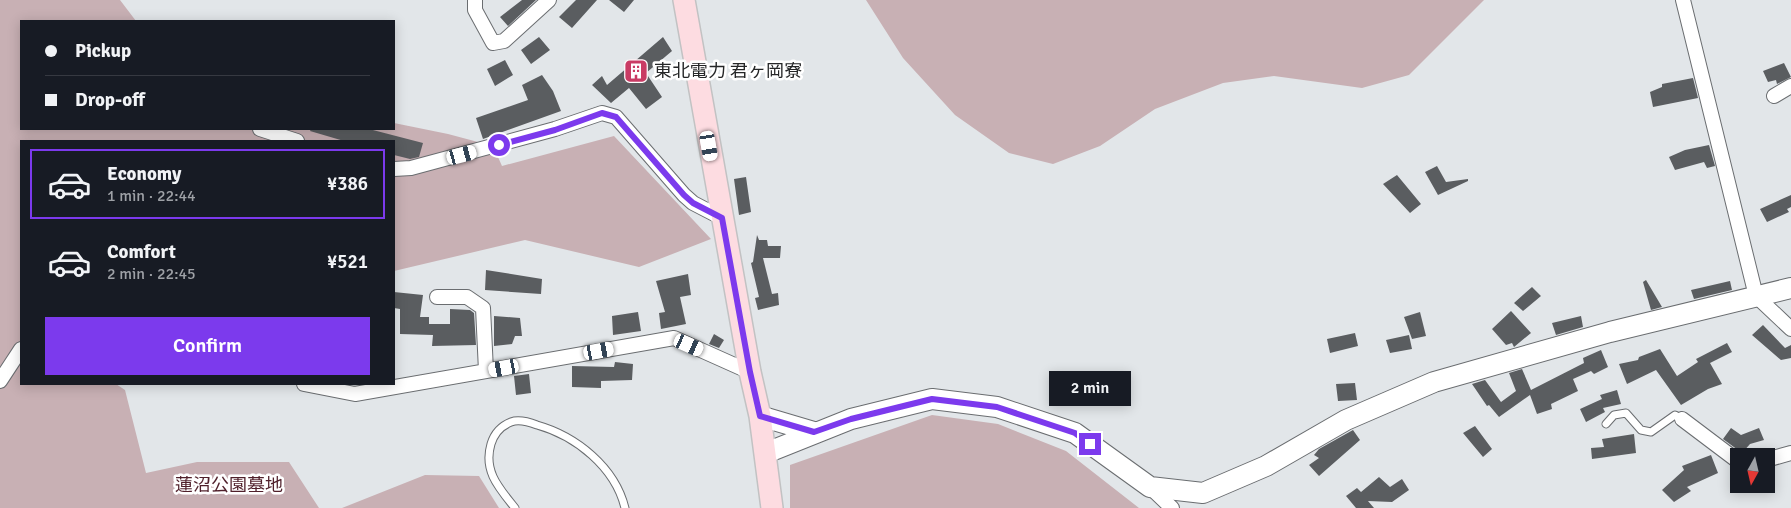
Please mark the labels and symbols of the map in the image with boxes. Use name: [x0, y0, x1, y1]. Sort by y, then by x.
building icon: 東北電力 君ヶ岡寮: [623, 58, 649, 84]
place label: 東北電力 君ヶ岡寮: [654, 60, 802, 82]
car: [699, 130, 718, 162]
route start: [488, 134, 510, 156]
car: [445, 144, 478, 166]
car: [672, 332, 705, 358]
car: [582, 341, 615, 361]
car: [487, 358, 520, 378]
callout: 2 min: [1049, 372, 1131, 406]
route end: [1079, 433, 1101, 455]
north arrow: [1730, 448, 1775, 492]
park label: 蓮沼公園墓地: [175, 474, 283, 496]

